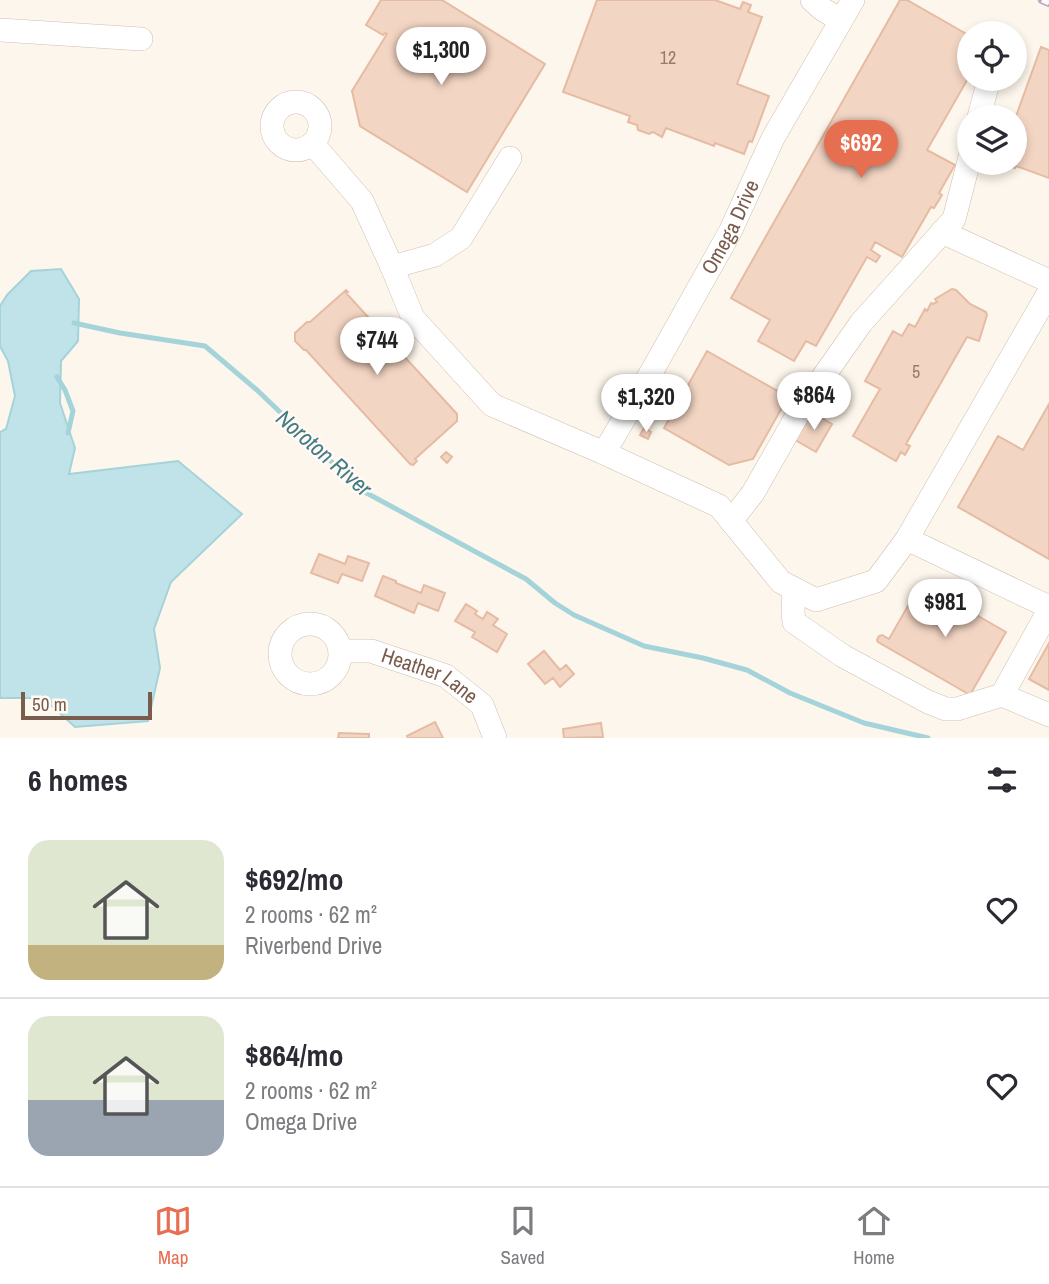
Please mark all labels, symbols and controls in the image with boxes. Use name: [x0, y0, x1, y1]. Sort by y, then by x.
map controls: [957, 21, 1027, 175]
button: locate: [957, 21, 1027, 91]
pin: $1,300: [384, 28, 498, 87]
text: $1,300: [412, 34, 470, 65]
house number: 12: [660, 45, 676, 70]
button: layers: [957, 105, 1027, 175]
pin: $692: [820, 120, 902, 180]
text: $692: [840, 127, 882, 158]
street label: Omega Drive: [694, 175, 766, 280]
pin: $744: [336, 318, 418, 377]
text: $744: [356, 324, 398, 355]
house number: 5: [912, 359, 920, 384]
pin: $864: [773, 372, 855, 432]
pin: $1,320: [589, 374, 703, 434]
text: $864: [793, 379, 835, 410]
text: $1,320: [617, 381, 675, 412]
water label: Noroton River: [270, 402, 379, 503]
pin: $981: [904, 580, 986, 639]
text: $981: [924, 586, 966, 617]
street label: Heather Lane: [378, 641, 484, 710]
scale bar: [21, 689, 152, 721]
text: 50 m: [32, 691, 67, 717]
text: 6 homes: [28, 760, 128, 800]
icon: filters: [983, 761, 1021, 799]
text: $692/mo: [245, 859, 343, 899]
icon: home: [84, 868, 168, 952]
icon: heart: [983, 891, 1021, 929]
text: 2 rooms · 62 m²: [245, 899, 377, 930]
text: Riverbend Drive: [245, 930, 382, 961]
text: $864/mo: [245, 1035, 343, 1075]
icon: home: [84, 1044, 168, 1128]
icon: heart: [983, 1067, 1021, 1105]
text: 2 rooms · 62 m²: [245, 1075, 377, 1106]
text: Omega Drive: [245, 1106, 357, 1137]
tab: Map: [154, 1202, 192, 1270]
tab: Saved: [501, 1202, 545, 1270]
tab: Home: [853, 1202, 895, 1270]

